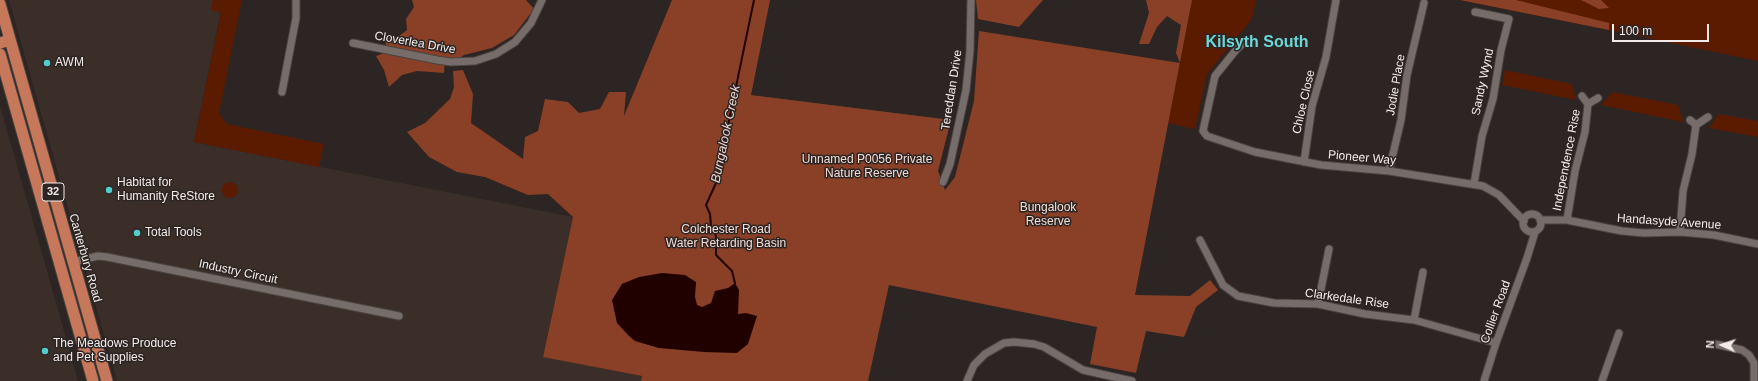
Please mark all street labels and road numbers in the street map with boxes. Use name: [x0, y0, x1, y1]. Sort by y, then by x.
street label: Cloverlea Drive: [373, 29, 457, 57]
street label: Sandy Wynd: [1469, 47, 1497, 117]
street label: Tereddan Drive: [939, 49, 965, 131]
street label: Jodie Place: [1384, 53, 1408, 117]
street label: Chloe Close: [1290, 69, 1318, 135]
street label: Independence Rise: [1550, 108, 1584, 212]
street label: Pioneer Way: [1327, 148, 1397, 168]
road number: 32: [42, 183, 64, 201]
street label: Handasyde Avenue: [1616, 211, 1722, 233]
street label: Canterbury Road: [65, 212, 105, 304]
street label: Industry Circuit: [197, 257, 279, 287]
street label: Collier Road: [1478, 279, 1514, 345]
street label: Clarkedale Rise: [1304, 286, 1390, 312]

